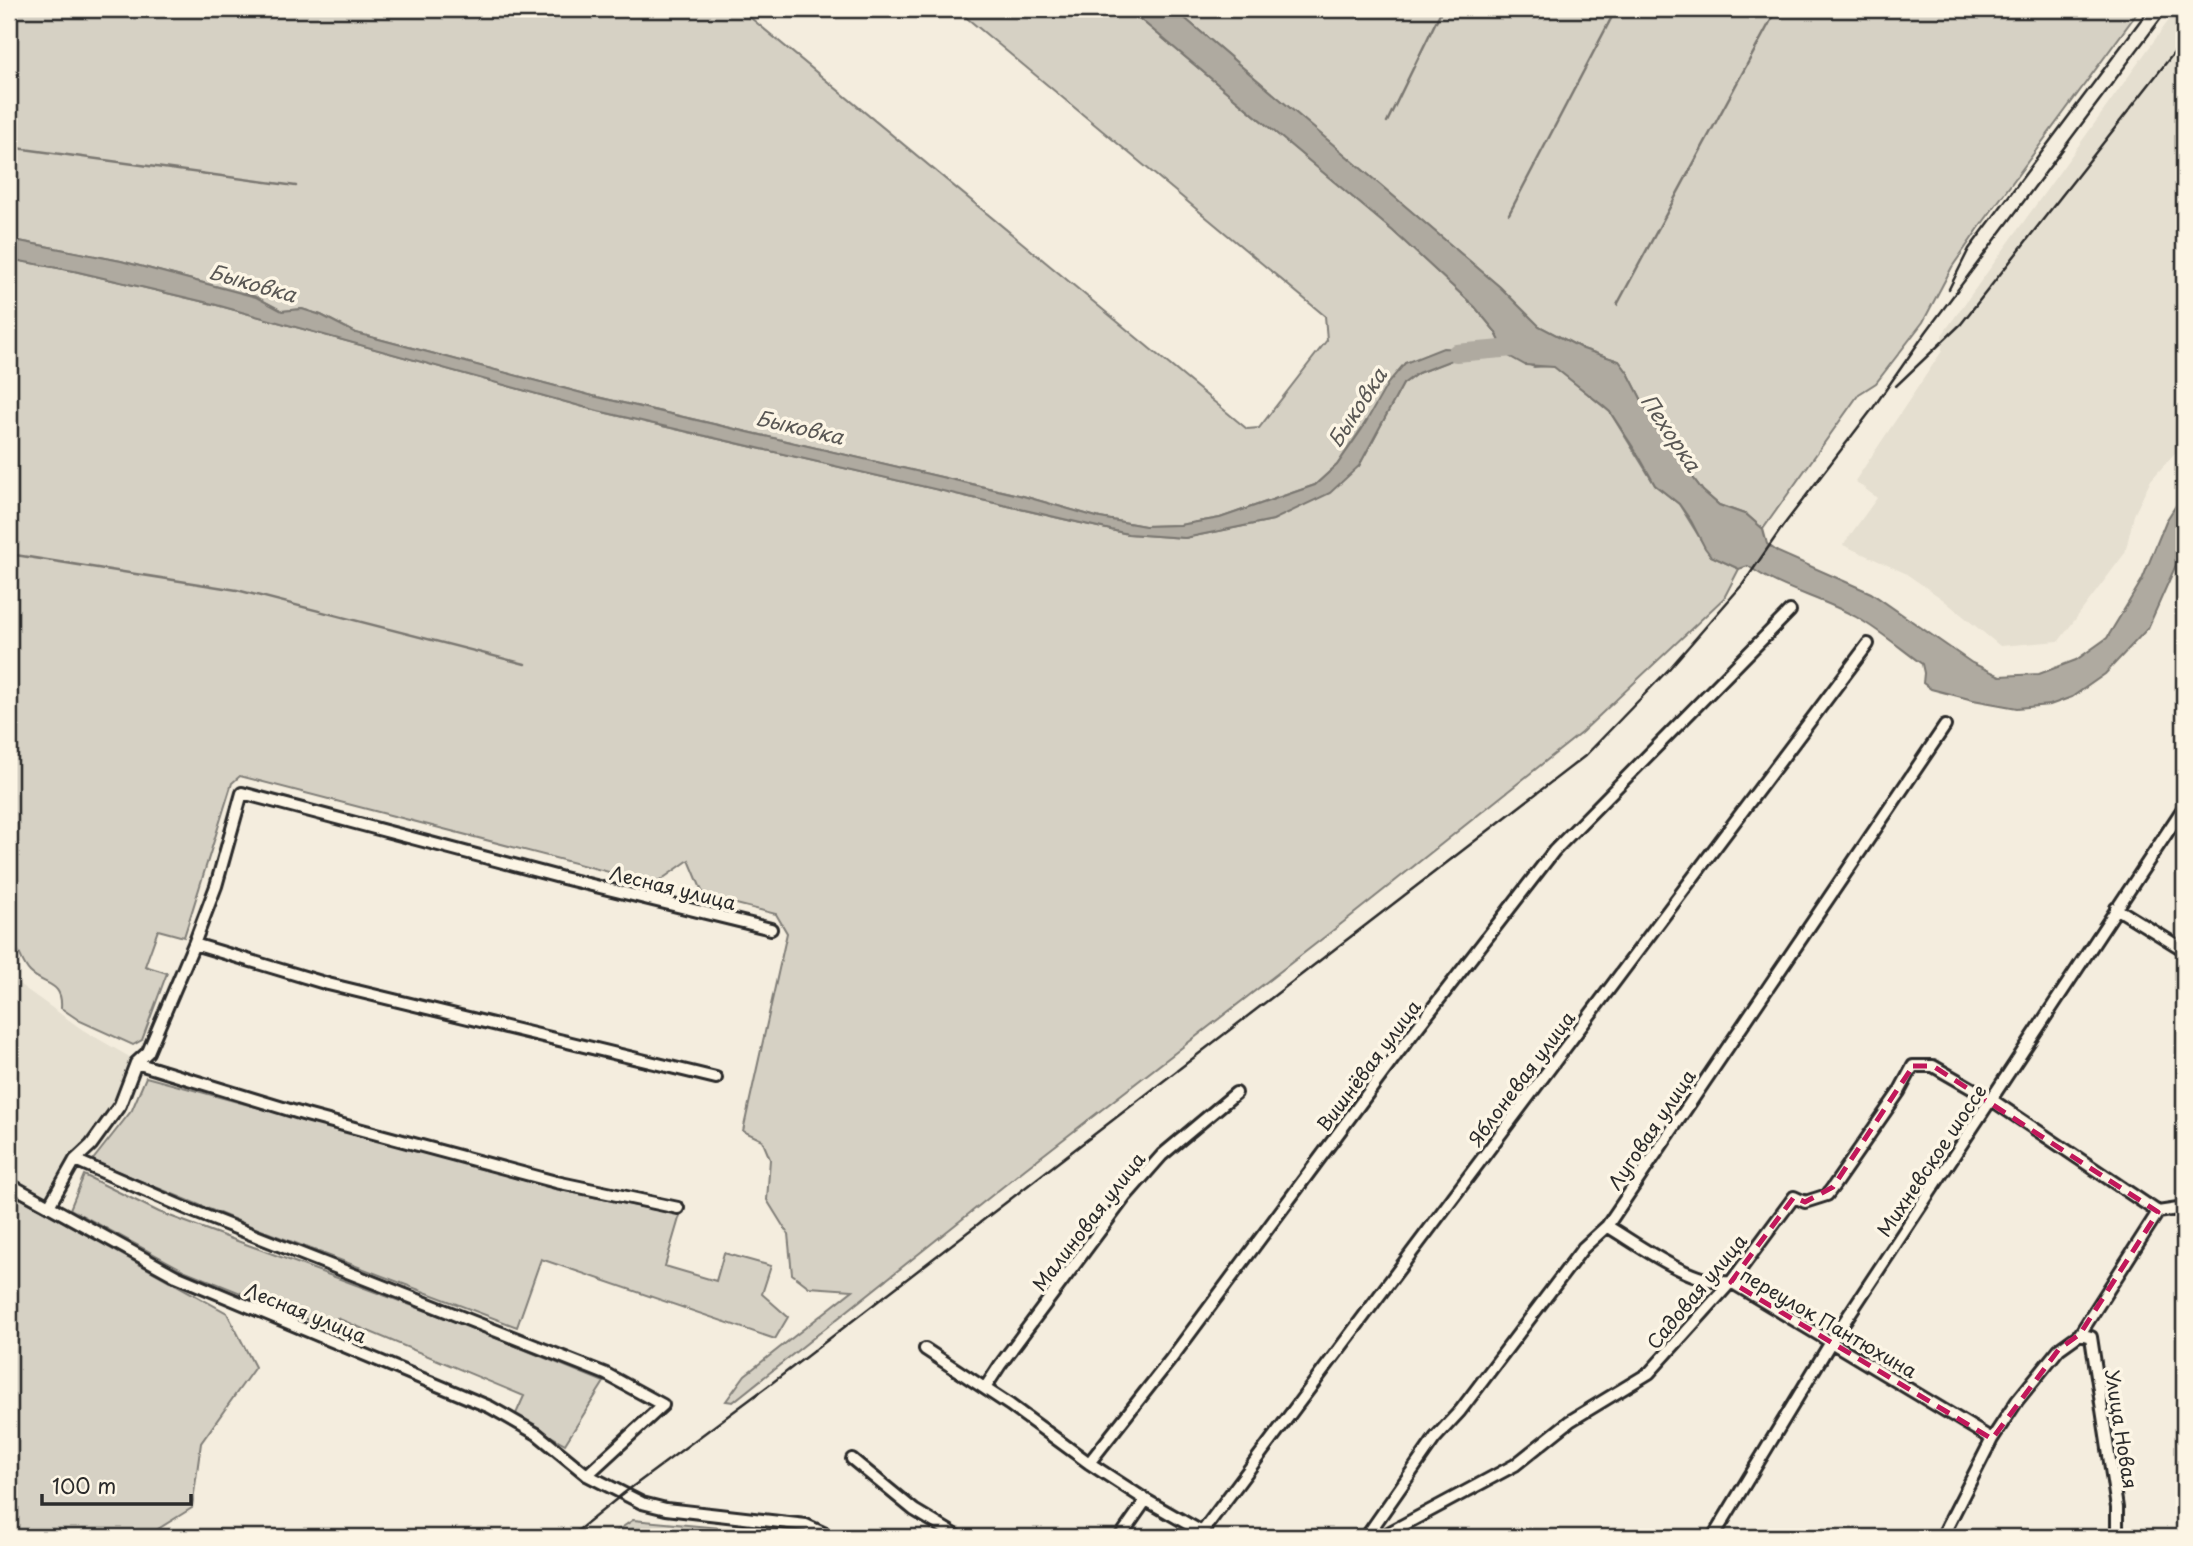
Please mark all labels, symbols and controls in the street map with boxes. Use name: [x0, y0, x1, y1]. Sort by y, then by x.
water label: Быковка: [206, 254, 301, 310]
water label: Быковка: [1318, 360, 1394, 453]
water label: Пехорка: [1634, 387, 1710, 478]
water label: Быковка: [753, 400, 848, 452]
street label: Лесная улица: [607, 858, 739, 916]
street label: Вишнёвая улица: [1309, 993, 1427, 1137]
street label: Яблоневая улица: [1461, 1005, 1581, 1151]
street label: Луговая улица: [1600, 1063, 1702, 1195]
street label: Михневское шоссе: [1869, 1078, 1993, 1242]
street label: Малиновая улица: [1025, 1146, 1151, 1296]
street label: Садовая улица: [1639, 1227, 1753, 1355]
street label: переулок Пантюхина: [1735, 1260, 1923, 1384]
street label: Лесная улица: [241, 1275, 371, 1349]
street label: Улица Новая: [2099, 1367, 2145, 1491]
scale bar: [42, 1462, 191, 1506]
text: 100 m: [52, 1469, 116, 1501]

